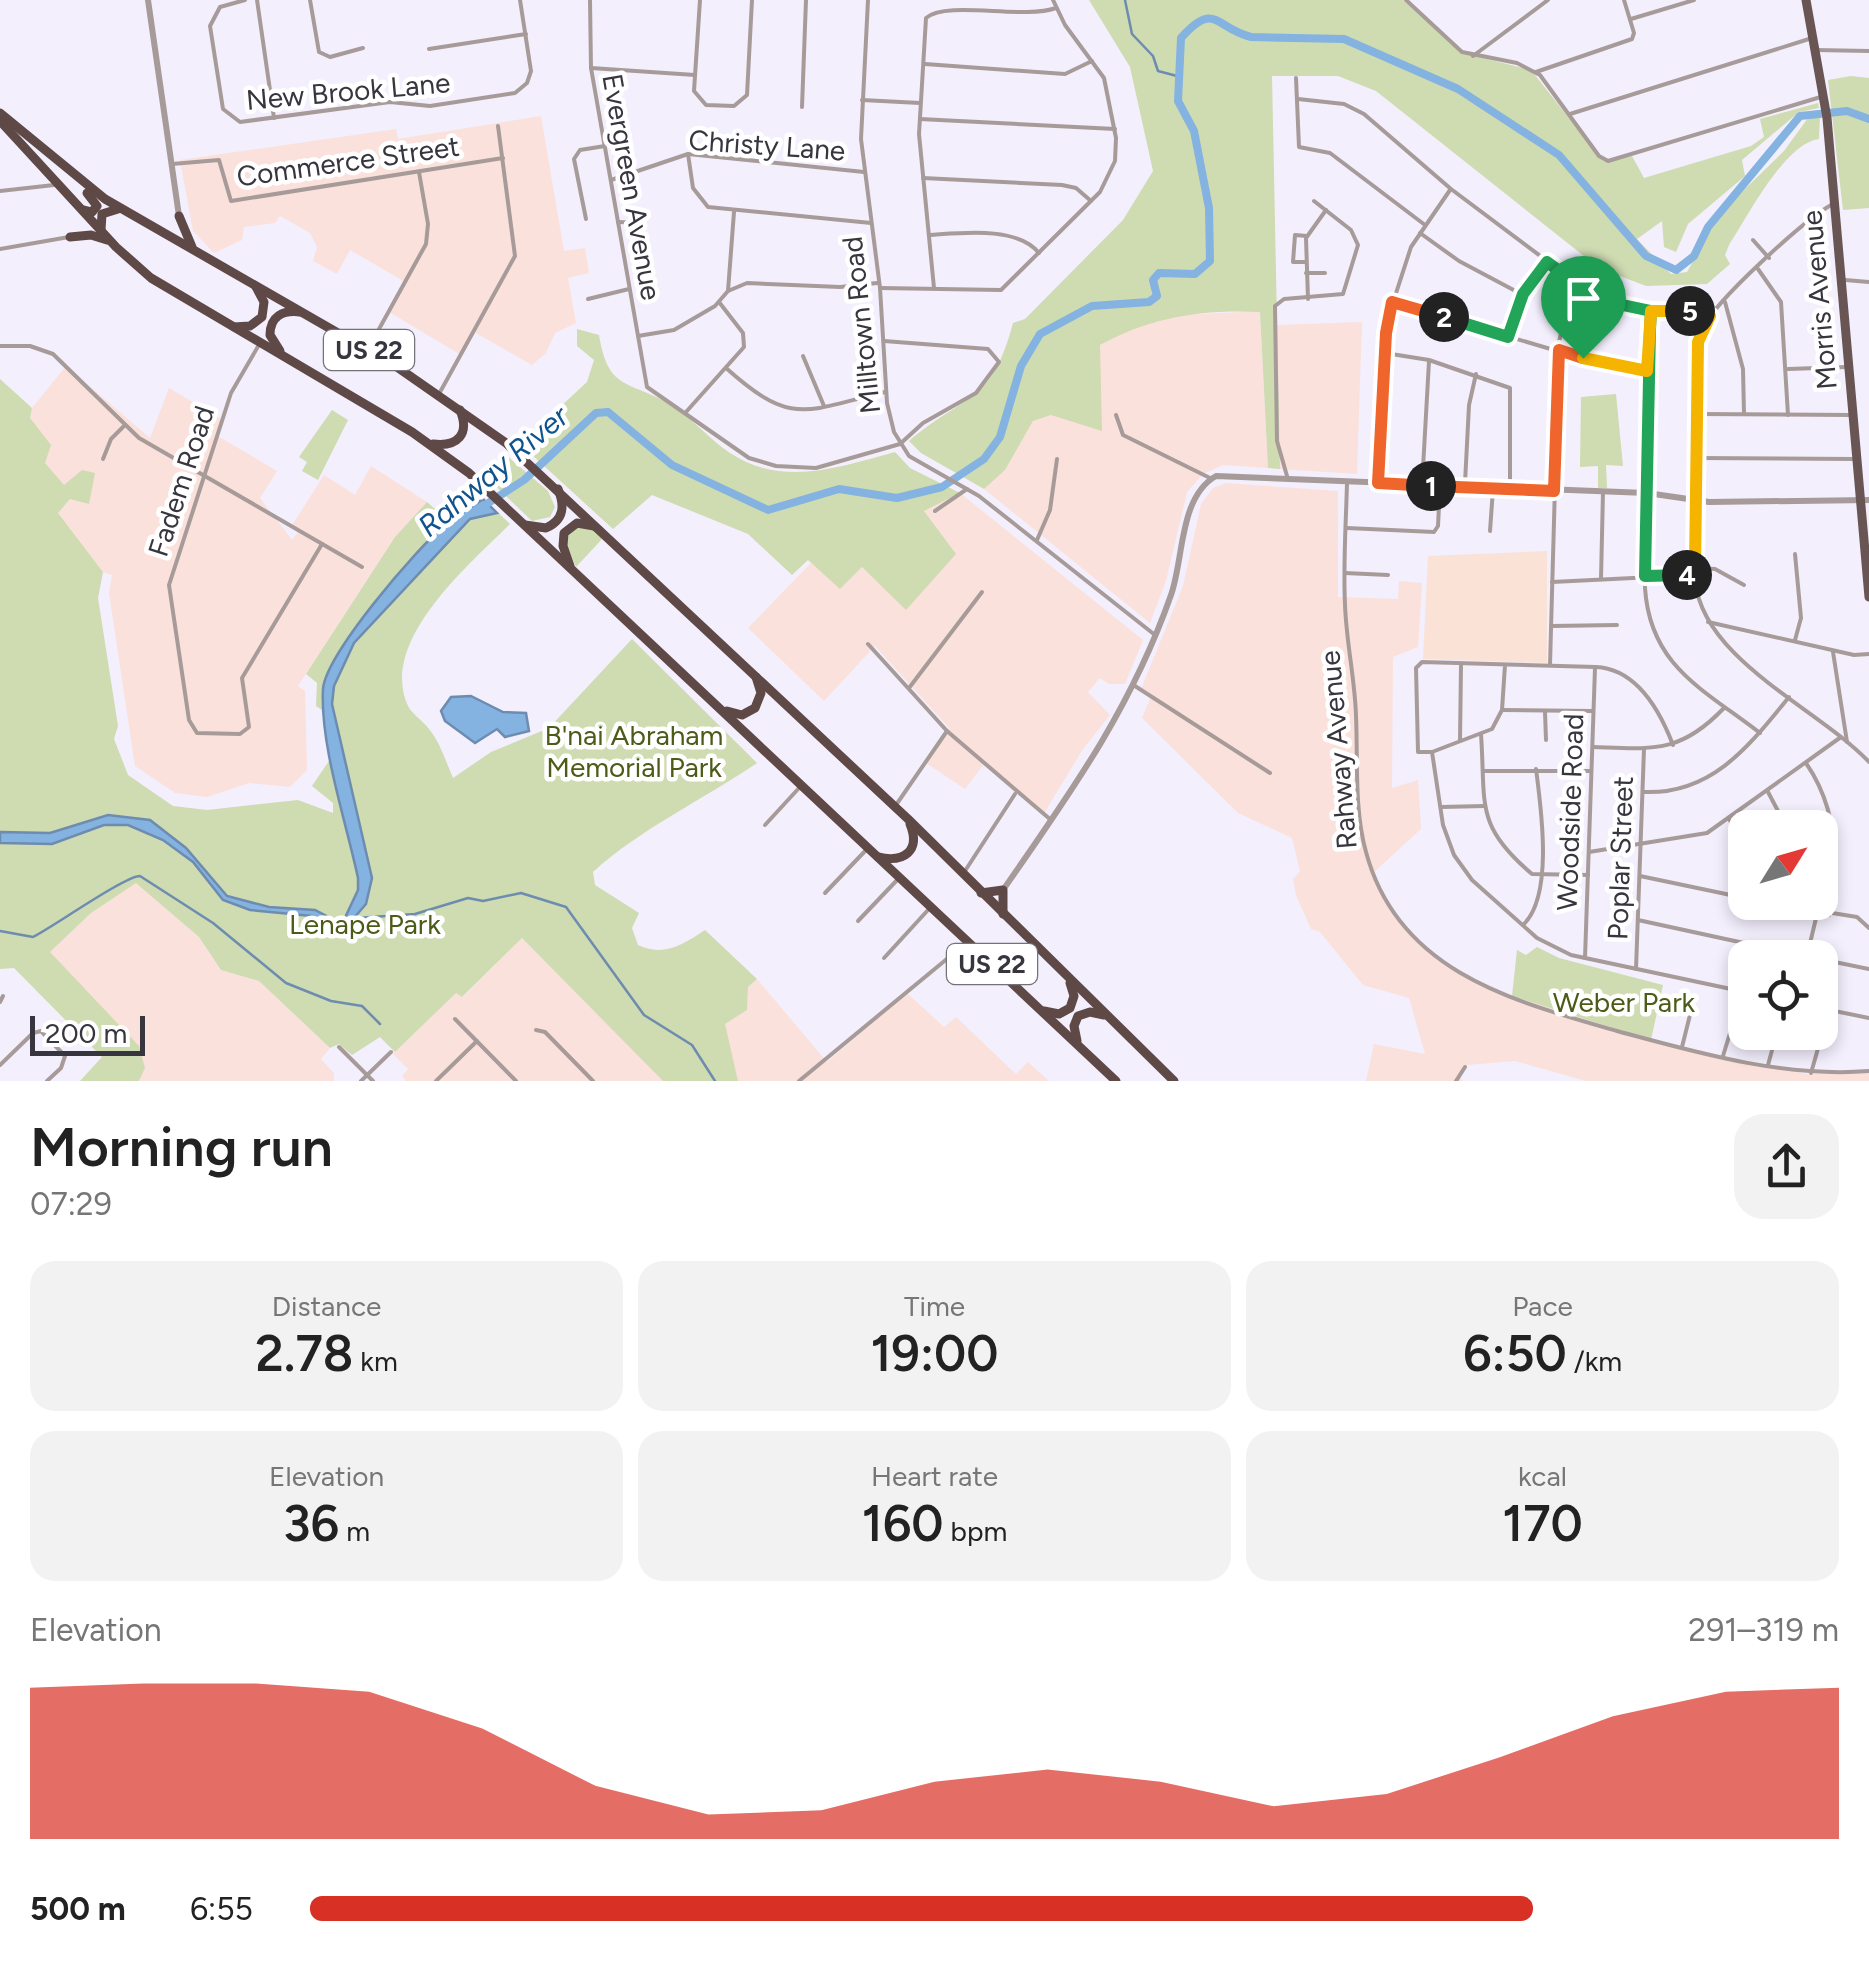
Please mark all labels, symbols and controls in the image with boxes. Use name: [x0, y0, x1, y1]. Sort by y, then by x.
street label: New Brook Lane: [245, 65, 451, 117]
street label: Evergreen Avenue: [595, 71, 669, 303]
street label: Christy Lane: [688, 123, 846, 167]
street label: Commerce Street: [234, 129, 462, 193]
street label: Morris Avenue: [1794, 209, 1844, 391]
street label: Milltown Road: [835, 235, 887, 415]
pin: [1541, 256, 1626, 359]
icon: arrive: [1556, 271, 1611, 326]
pin: 5: [1665, 286, 1715, 336]
pin: 2: [1419, 292, 1469, 342]
text: 5: [1682, 294, 1698, 328]
text: 2: [1436, 300, 1452, 334]
road number: US 22: [324, 330, 414, 370]
water label: Rahway River: [410, 396, 577, 544]
street label: Fadem Road: [141, 401, 221, 561]
pin: 1: [1406, 461, 1456, 511]
text: 1: [1425, 469, 1437, 503]
pin: 4: [1662, 550, 1712, 600]
text: 4: [1678, 558, 1696, 592]
street label: Rahway Avenue: [1312, 649, 1364, 851]
street label: Woodside Road: [1550, 713, 1590, 911]
park label: B'nai Abraham Memorial Park: [545, 718, 723, 784]
street label: Poplar Street: [1600, 775, 1640, 941]
north arrow: [1728, 810, 1838, 920]
map controls: [1728, 810, 1838, 1050]
park label: Lenape Park: [289, 907, 441, 941]
button: locate: [1728, 940, 1838, 1050]
road number: US 22: [947, 944, 1037, 984]
park label: Weber Park: [1553, 985, 1696, 1019]
scale bar: [30, 1011, 145, 1056]
text: 200 m: [45, 1016, 127, 1050]
text: Morning run: [30, 1114, 333, 1180]
button: share: [1734, 1114, 1839, 1219]
text: 07:29: [30, 1185, 112, 1223]
text: Distance: [272, 1289, 381, 1323]
text: Time: [904, 1289, 965, 1323]
text: Pace: [1512, 1289, 1573, 1323]
text: 2.78: [255, 1323, 353, 1384]
text: 19:00: [870, 1323, 999, 1384]
text: 6:50: [1463, 1323, 1567, 1384]
text: km: [353, 1344, 398, 1378]
text: /km: [1567, 1344, 1622, 1378]
text: Elevation: [269, 1459, 384, 1493]
text: Heart rate: [871, 1459, 998, 1493]
text: kcal: [1518, 1459, 1567, 1493]
text: 36: [283, 1493, 339, 1554]
text: 160: [862, 1493, 944, 1554]
text: 170: [1502, 1493, 1583, 1554]
text: m: [339, 1514, 370, 1548]
text: bpm: [944, 1514, 1007, 1548]
text: Elevation: [30, 1611, 162, 1649]
text: 291–319 m: [1688, 1611, 1839, 1649]
text: 500 m: [30, 1890, 126, 1928]
text: 6:55: [190, 1890, 253, 1928]

